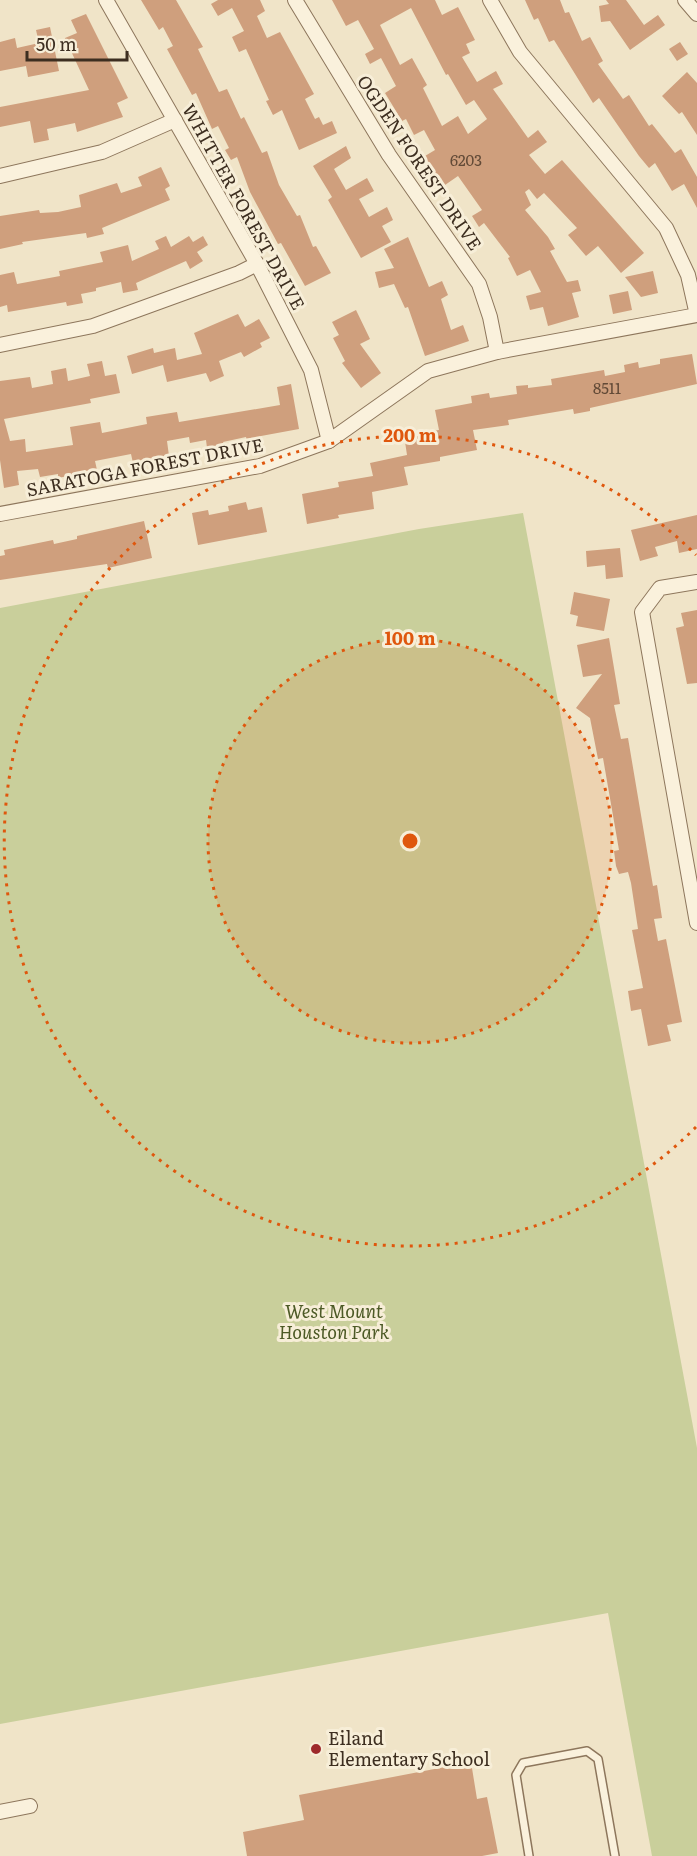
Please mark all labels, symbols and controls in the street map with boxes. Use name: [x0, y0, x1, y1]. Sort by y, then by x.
scale bar: [27, 24, 128, 62]
text: 50 m: [36, 30, 77, 57]
street label: OGDEN FOREST DRIVE: [351, 69, 489, 255]
street label: WHITTER FOREST DRIVE: [176, 98, 312, 314]
house number: 6203: [450, 148, 482, 171]
house number: 8511: [593, 376, 621, 399]
text: 200 m: [383, 421, 437, 448]
street label: SARATOGA FOREST DRIVE: [24, 430, 265, 503]
text: 100 m: [384, 624, 436, 651]
centre of rings: [400, 831, 420, 851]
park label: West Mount Houston Park: [279, 1297, 389, 1345]
place label: Eiland Elementary School: [328, 1724, 490, 1772]
marker: Eiland Elementary School: [309, 1742, 323, 1756]

